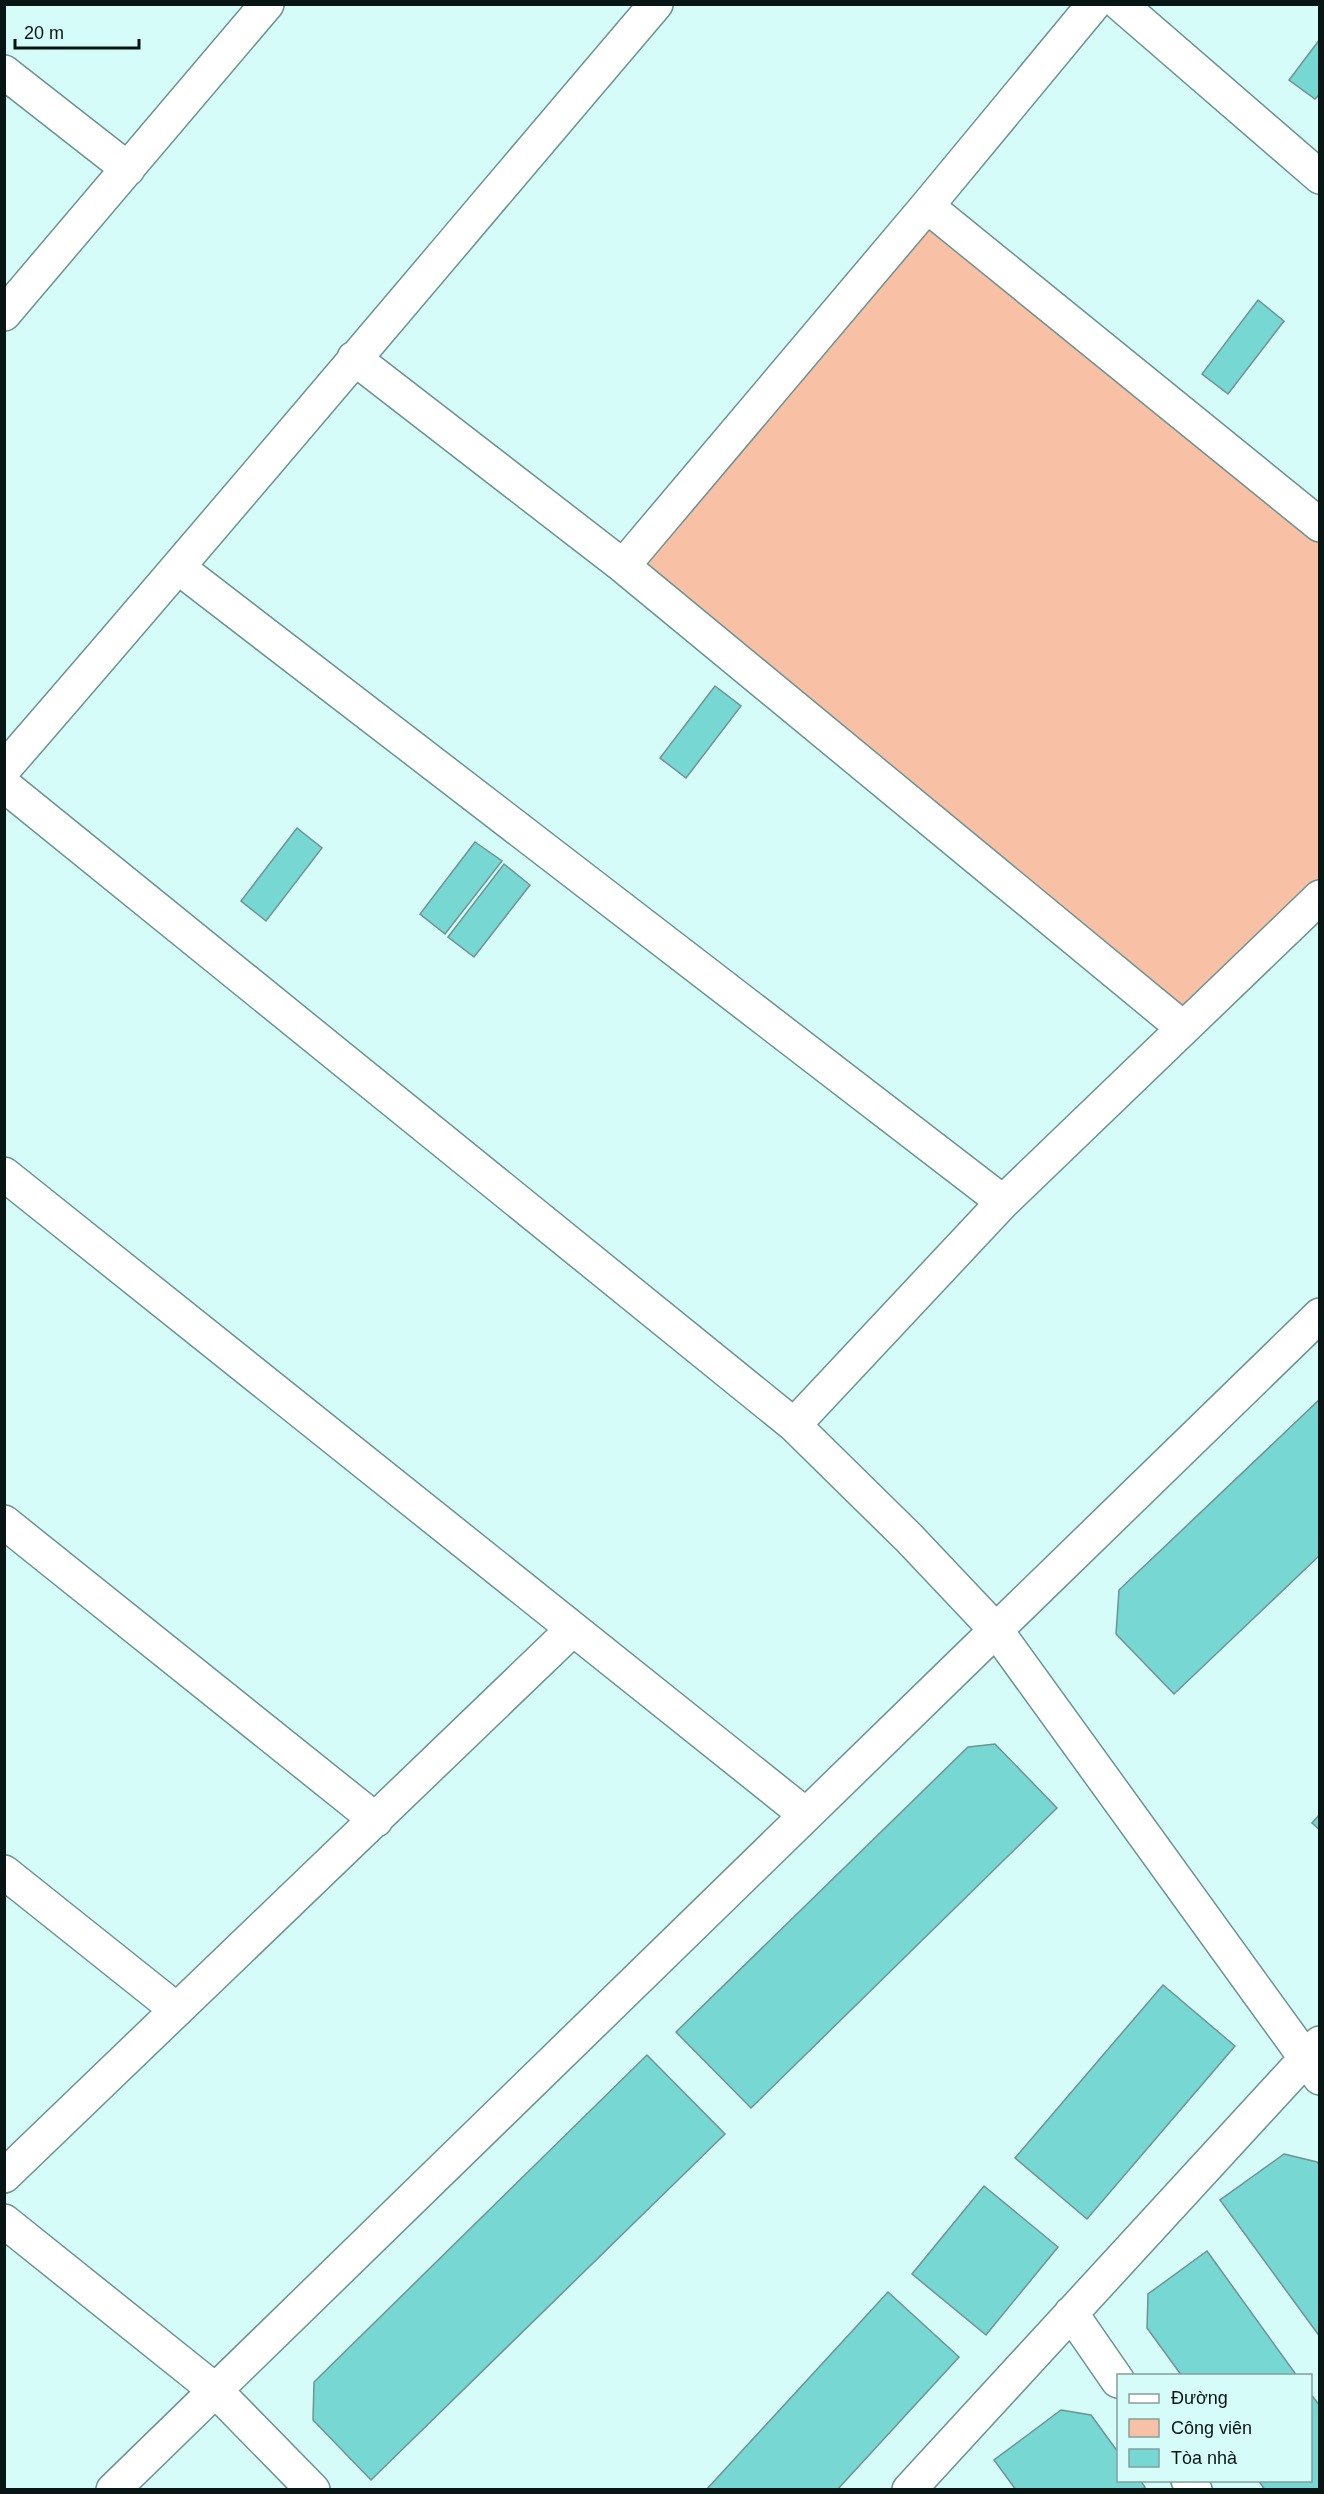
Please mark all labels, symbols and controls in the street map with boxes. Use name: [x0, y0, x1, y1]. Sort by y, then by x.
scale bar: [15, 12, 140, 50]
text: 20 m: [24, 23, 64, 43]
legend: [1117, 2374, 1312, 2482]
text: Đường: [1171, 2388, 1228, 2408]
text: Công viên: [1171, 2418, 1252, 2438]
text: Tòa nhà: [1171, 2448, 1238, 2468]

